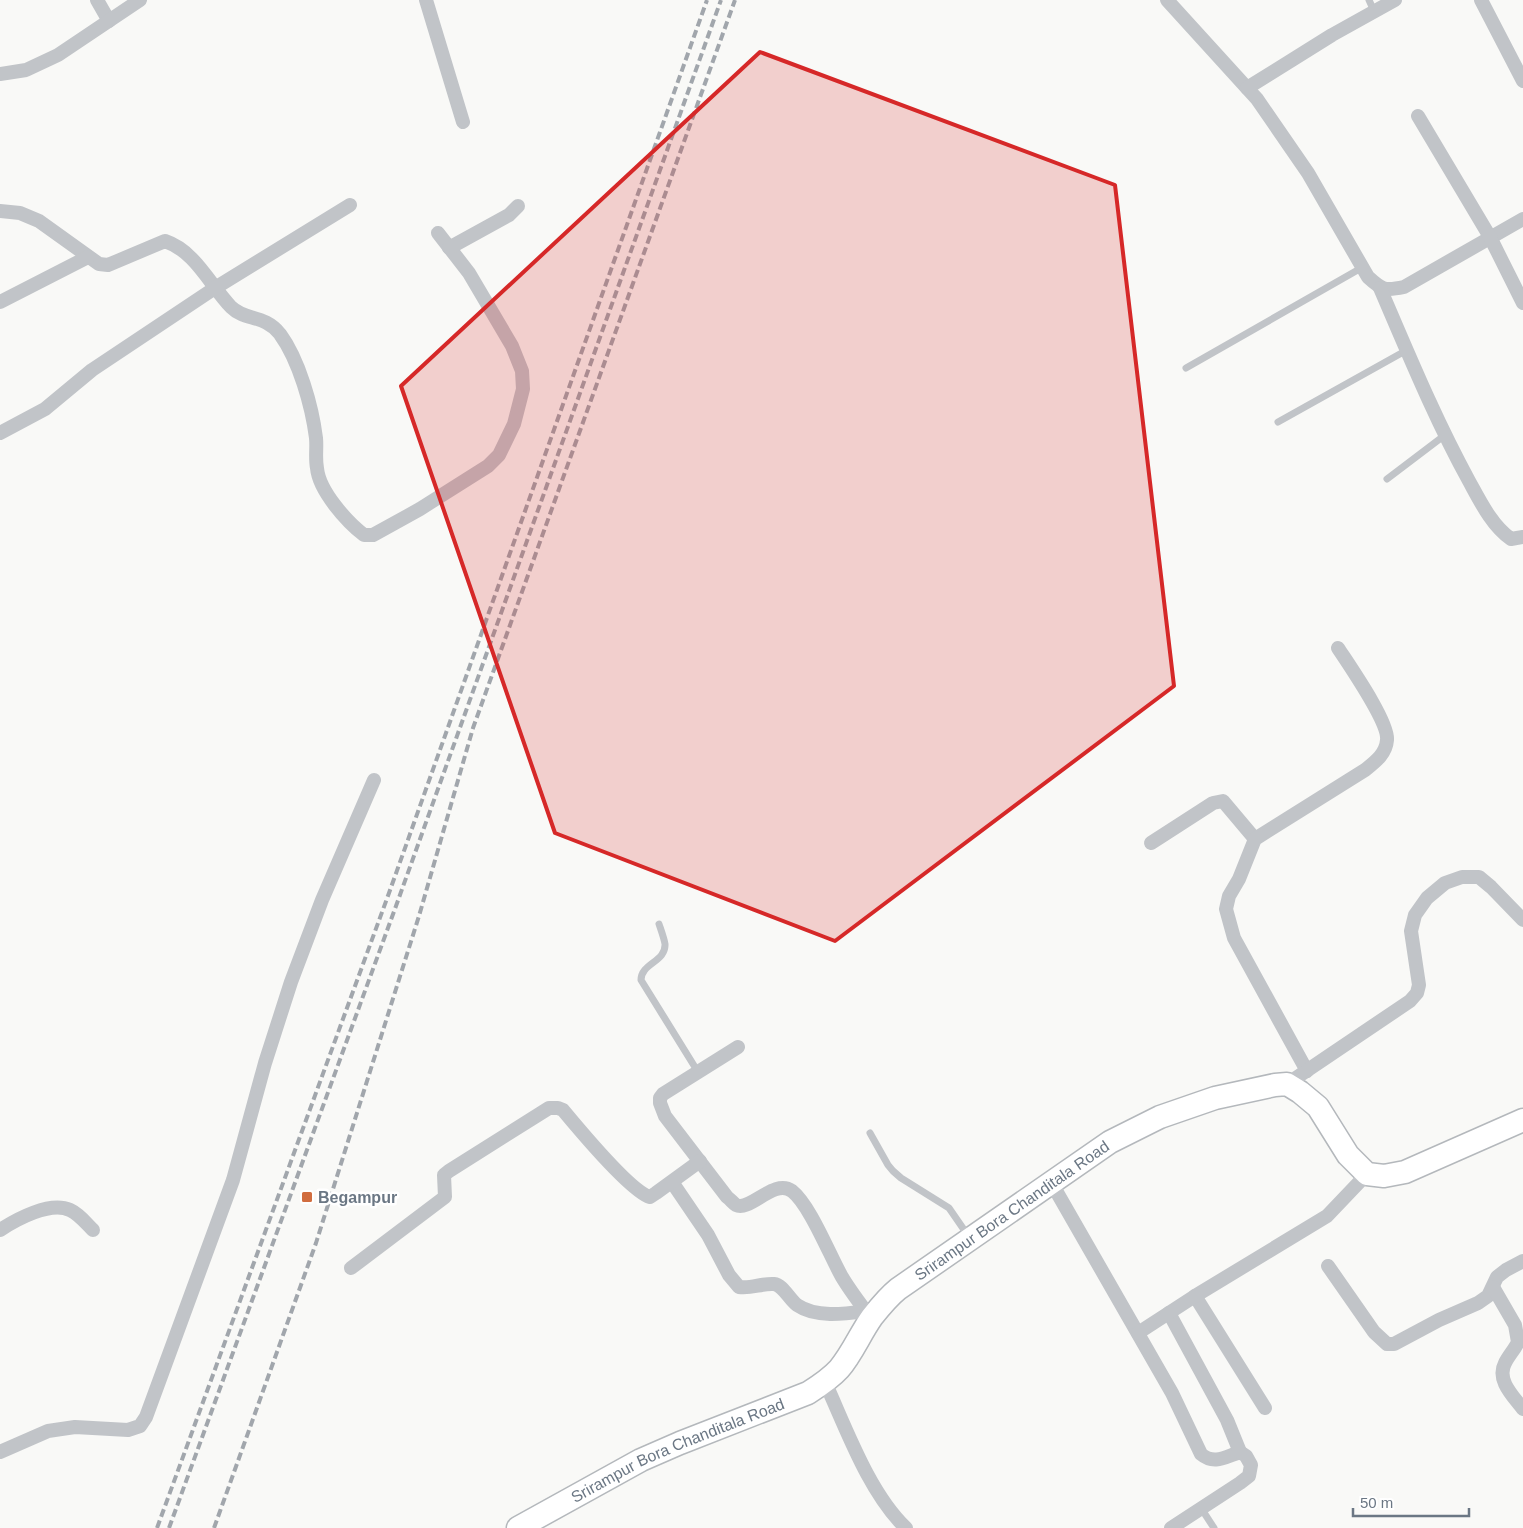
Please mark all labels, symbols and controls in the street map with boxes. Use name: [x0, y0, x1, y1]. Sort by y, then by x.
street label: Srirampur Bora Chanditala Road: [911, 1137, 1112, 1283]
place label: Begampur: [318, 1189, 397, 1206]
marker: Begampur: [300, 1190, 314, 1204]
street label: Srirampur Bora Chanditala Road: [568, 1395, 787, 1506]
scale bar: [1353, 1486, 1469, 1518]
text: 50 m: [1360, 1494, 1393, 1511]

